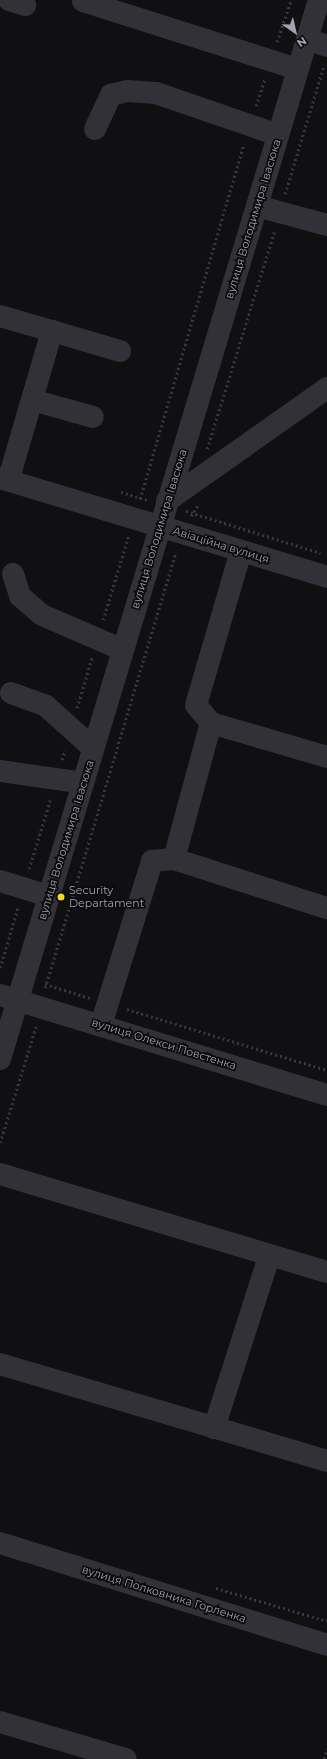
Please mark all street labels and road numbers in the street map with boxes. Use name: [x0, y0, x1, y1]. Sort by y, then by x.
street label: вулиця Володимира Івасюка: [222, 138, 284, 300]
street label: вулиця Володимира Івасюка: [128, 448, 190, 610]
street label: Авіаційна вулиця: [171, 524, 271, 566]
street label: вулиця Володимира Івасюка: [35, 759, 97, 921]
street label: вулиця Олекси Повстенка: [90, 1016, 238, 1072]
street label: вулиця Полковника Горленка: [80, 1563, 248, 1625]

